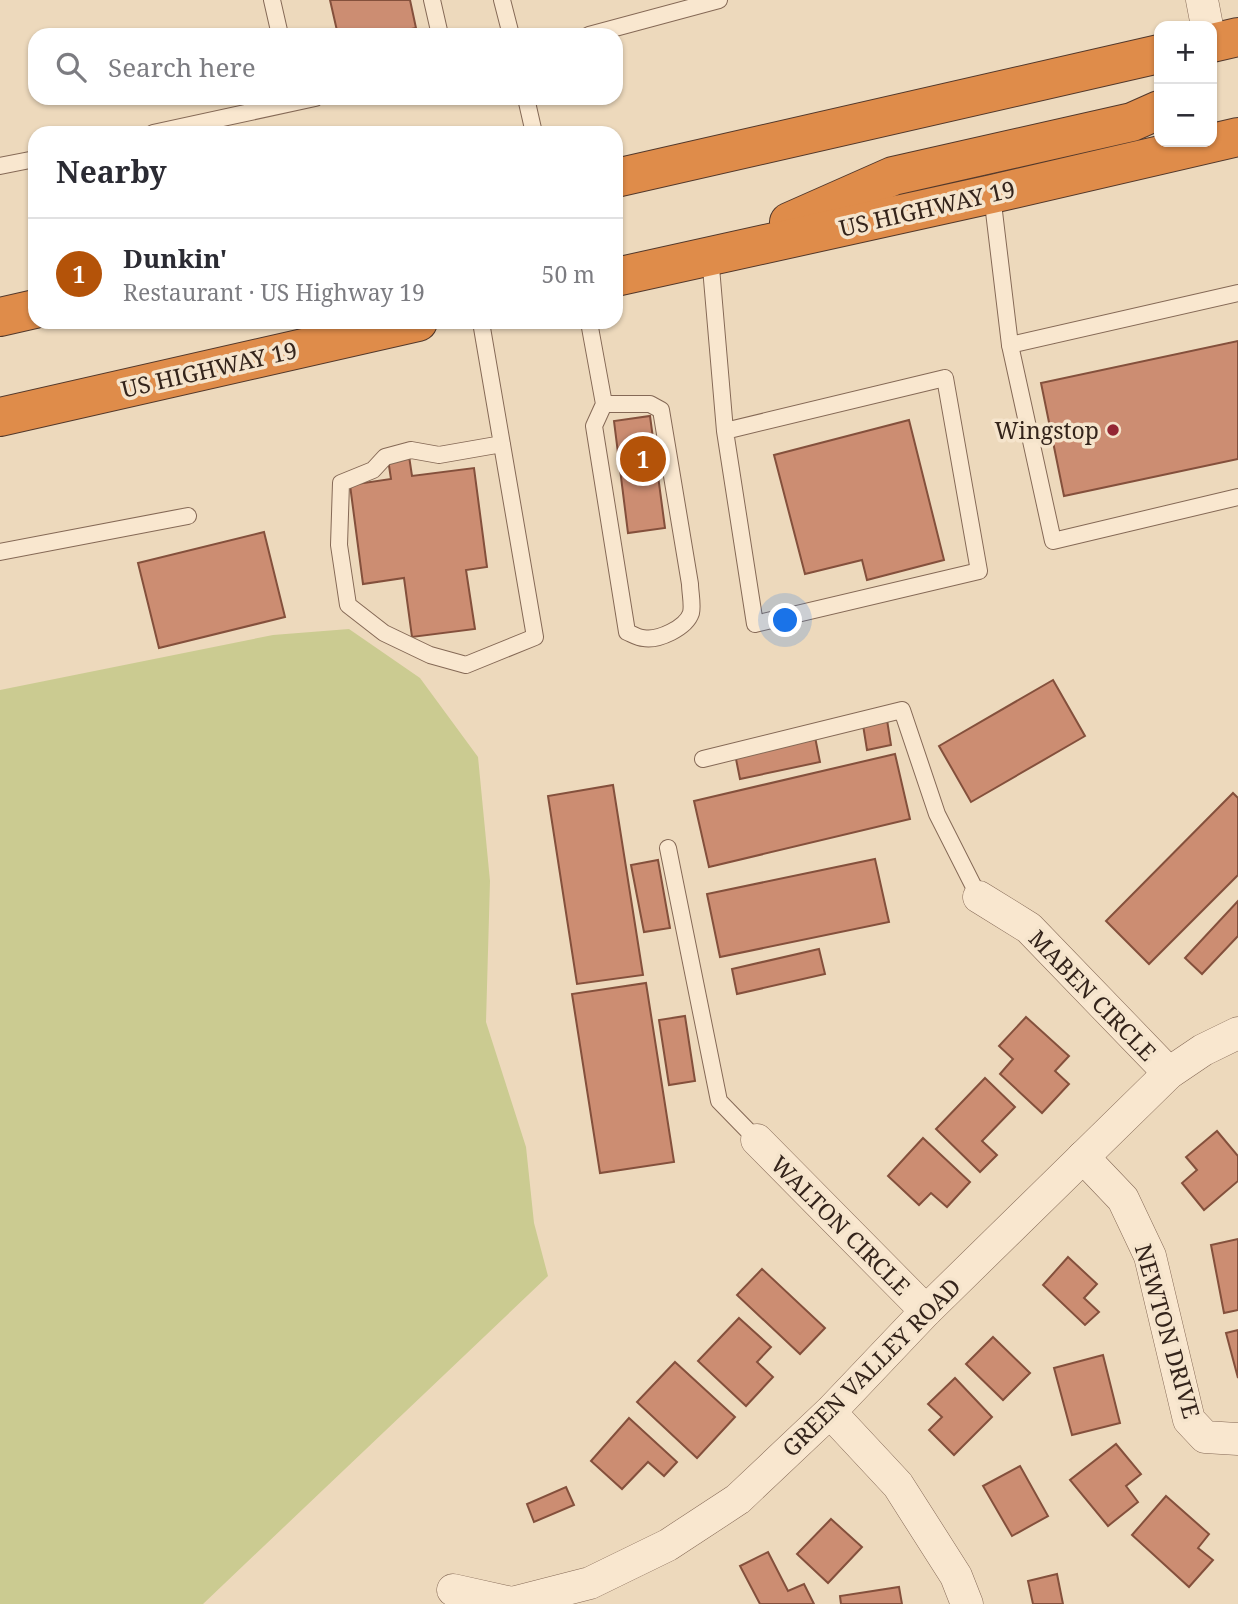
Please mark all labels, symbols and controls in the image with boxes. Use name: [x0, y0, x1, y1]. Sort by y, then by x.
map controls: [1154, 21, 1217, 147]
button: +: [1154, 21, 1217, 84]
search box: [28, 28, 623, 105]
icon: search: [52, 48, 90, 86]
text: Search here: [108, 49, 256, 85]
button: −: [1154, 84, 1217, 147]
text: Nearby: [56, 151, 167, 192]
street label: US HIGHWAY 19: [836, 172, 1018, 244]
text: Dunkin': [123, 240, 227, 276]
text: 1: [73, 258, 86, 290]
text: 50 m: [542, 258, 595, 290]
text: Restaurant · US Highway 19: [123, 276, 425, 308]
street label: US HIGHWAY 19: [118, 333, 300, 405]
place label: Wingstop: [994, 414, 1099, 446]
marker: Wingstop: [1105, 422, 1121, 438]
pin: 1: [620, 433, 666, 485]
your location: [768, 603, 802, 637]
street label: MABEN CIRCLE: [1022, 922, 1164, 1068]
street label: WALTON CIRCLE: [764, 1148, 918, 1302]
street label: NEWTON DRIVE: [1128, 1240, 1208, 1422]
street label: GREEN VALLEY ROAD: [775, 1271, 967, 1463]

